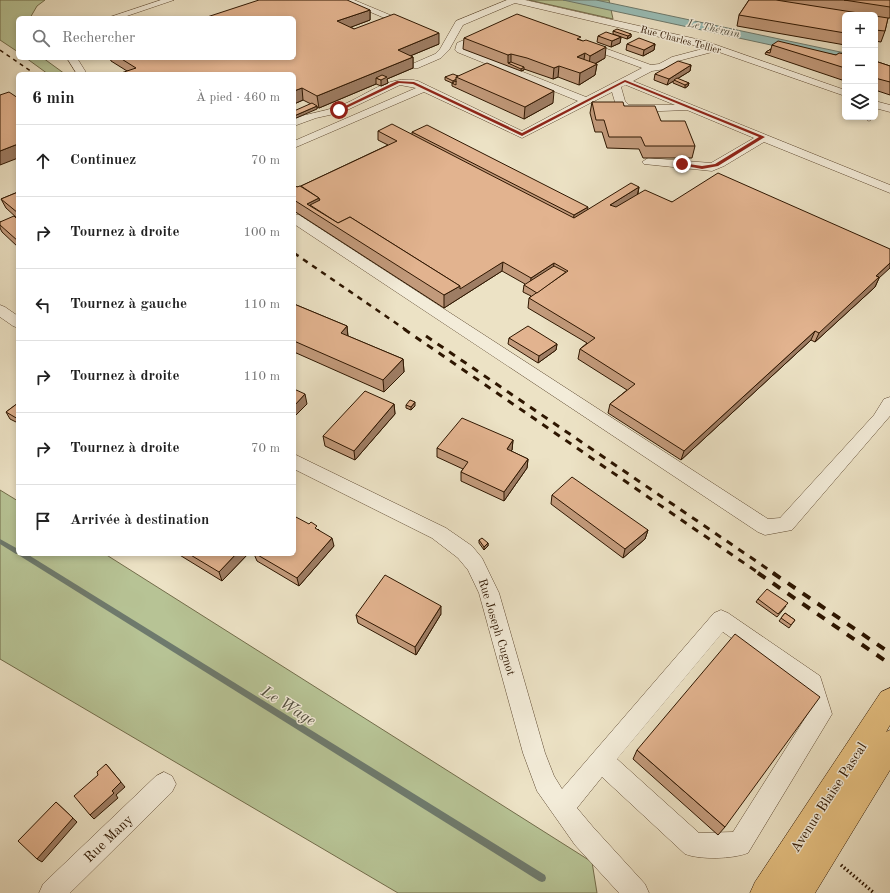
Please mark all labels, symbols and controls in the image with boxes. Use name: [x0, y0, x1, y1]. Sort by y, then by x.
map controls: [842, 12, 878, 120]
button: +: [842, 12, 878, 48]
search box: [16, 16, 296, 60]
water label: Le Thérain: [685, 18, 742, 41]
street label: Rue Charles Tellier: [639, 24, 722, 56]
icon: search: [30, 27, 52, 49]
text: Rechercher: [62, 31, 135, 46]
button: −: [842, 48, 878, 84]
button: layers: [842, 84, 878, 120]
text: 6 min: [32, 90, 75, 107]
text: À pied · 460 m: [196, 91, 280, 104]
route start: [330, 101, 348, 119]
icon: ahead: [32, 150, 54, 172]
text: Continuez: [70, 153, 136, 168]
text: 70 m: [251, 154, 280, 167]
route end: [673, 155, 691, 173]
icon: right: [32, 222, 54, 244]
text: Tournez à droite: [70, 225, 180, 240]
text: 100 m: [243, 226, 280, 239]
icon: left: [32, 294, 54, 316]
text: Tournez à gauche: [70, 297, 187, 312]
text: 110 m: [243, 298, 280, 311]
icon: right: [32, 366, 54, 388]
text: Tournez à droite: [70, 369, 180, 384]
text: 110 m: [243, 370, 280, 383]
icon: right: [32, 438, 54, 460]
text: Tournez à droite: [70, 441, 180, 456]
text: 70 m: [251, 442, 280, 455]
icon: arrive: [32, 510, 54, 532]
text: Arrivée à destination: [70, 513, 209, 528]
street label: Rue Joseph Cugnot: [476, 577, 517, 677]
water label: Le Wage: [257, 683, 318, 730]
street label: Avenue Blaise Pascal: [788, 740, 870, 855]
street label: Rue Many: [82, 812, 136, 865]

